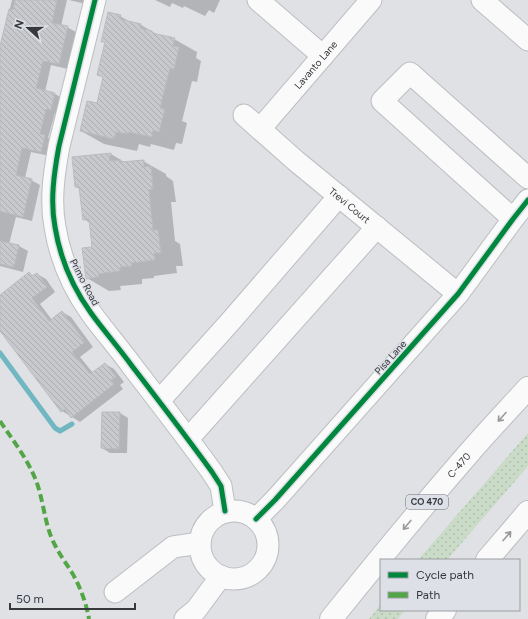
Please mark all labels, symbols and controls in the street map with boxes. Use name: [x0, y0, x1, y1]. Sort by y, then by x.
north arrow: [8, 8, 48, 48]
text: N: [12, 18, 27, 31]
street label: Lavanto Lane: [291, 38, 340, 92]
street label: Trevi Court: [326, 185, 373, 226]
street label: Primo Road: [67, 257, 102, 308]
street label: Pisa Lane: [372, 337, 410, 377]
one-way arrow: [497, 412, 507, 422]
street label: C-470: [445, 450, 474, 481]
road number: CO 470: [406, 495, 448, 509]
one-way arrow: [403, 520, 412, 531]
one-way arrow: [503, 531, 512, 541]
legend: [380, 559, 520, 611]
text: Cycle path: [416, 568, 474, 582]
scale bar: [10, 585, 135, 611]
text: Path: [416, 588, 440, 602]
text: 50 m: [16, 592, 44, 606]

